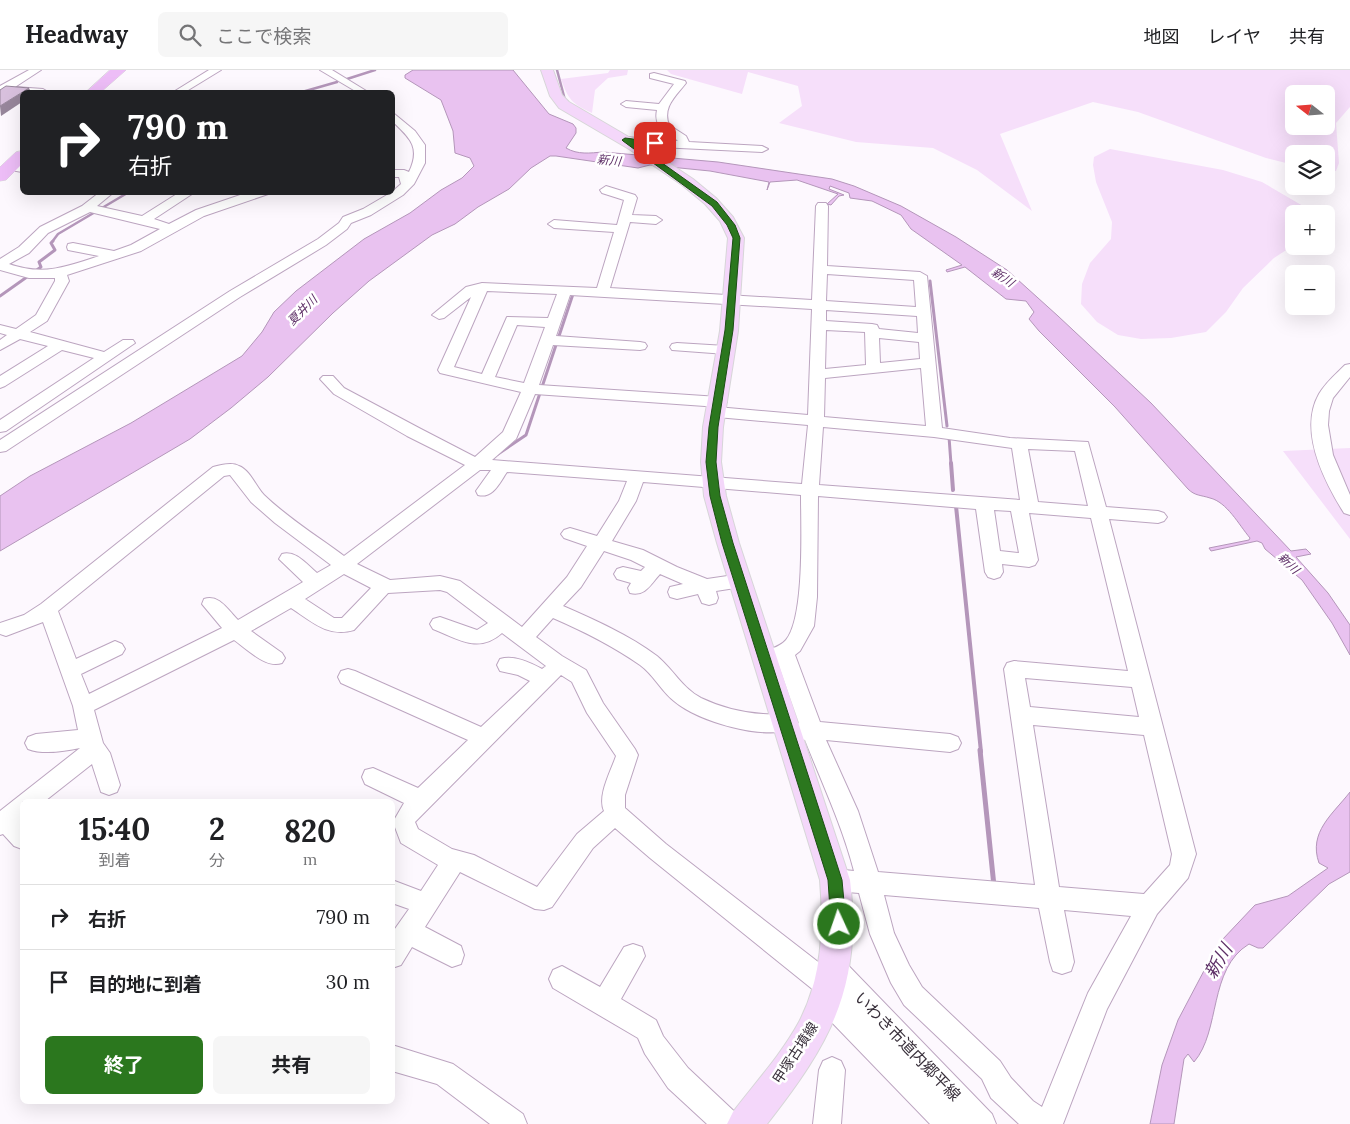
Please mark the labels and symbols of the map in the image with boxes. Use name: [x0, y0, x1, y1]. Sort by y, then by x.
north arrow: [1285, 85, 1335, 135]
pin: [634, 122, 676, 164]
water label: 新川: [596, 151, 624, 169]
water label: 新川: [989, 264, 1019, 291]
water label: 夏井川: [284, 291, 321, 328]
water label: 新川: [1275, 549, 1304, 578]
position arrow: [812, 897, 864, 949]
water label: 新川: [1199, 938, 1238, 982]
street label: いわき市道内郷平線: [851, 987, 965, 1105]
street label: 甲塚古墳線: [768, 1019, 822, 1087]

